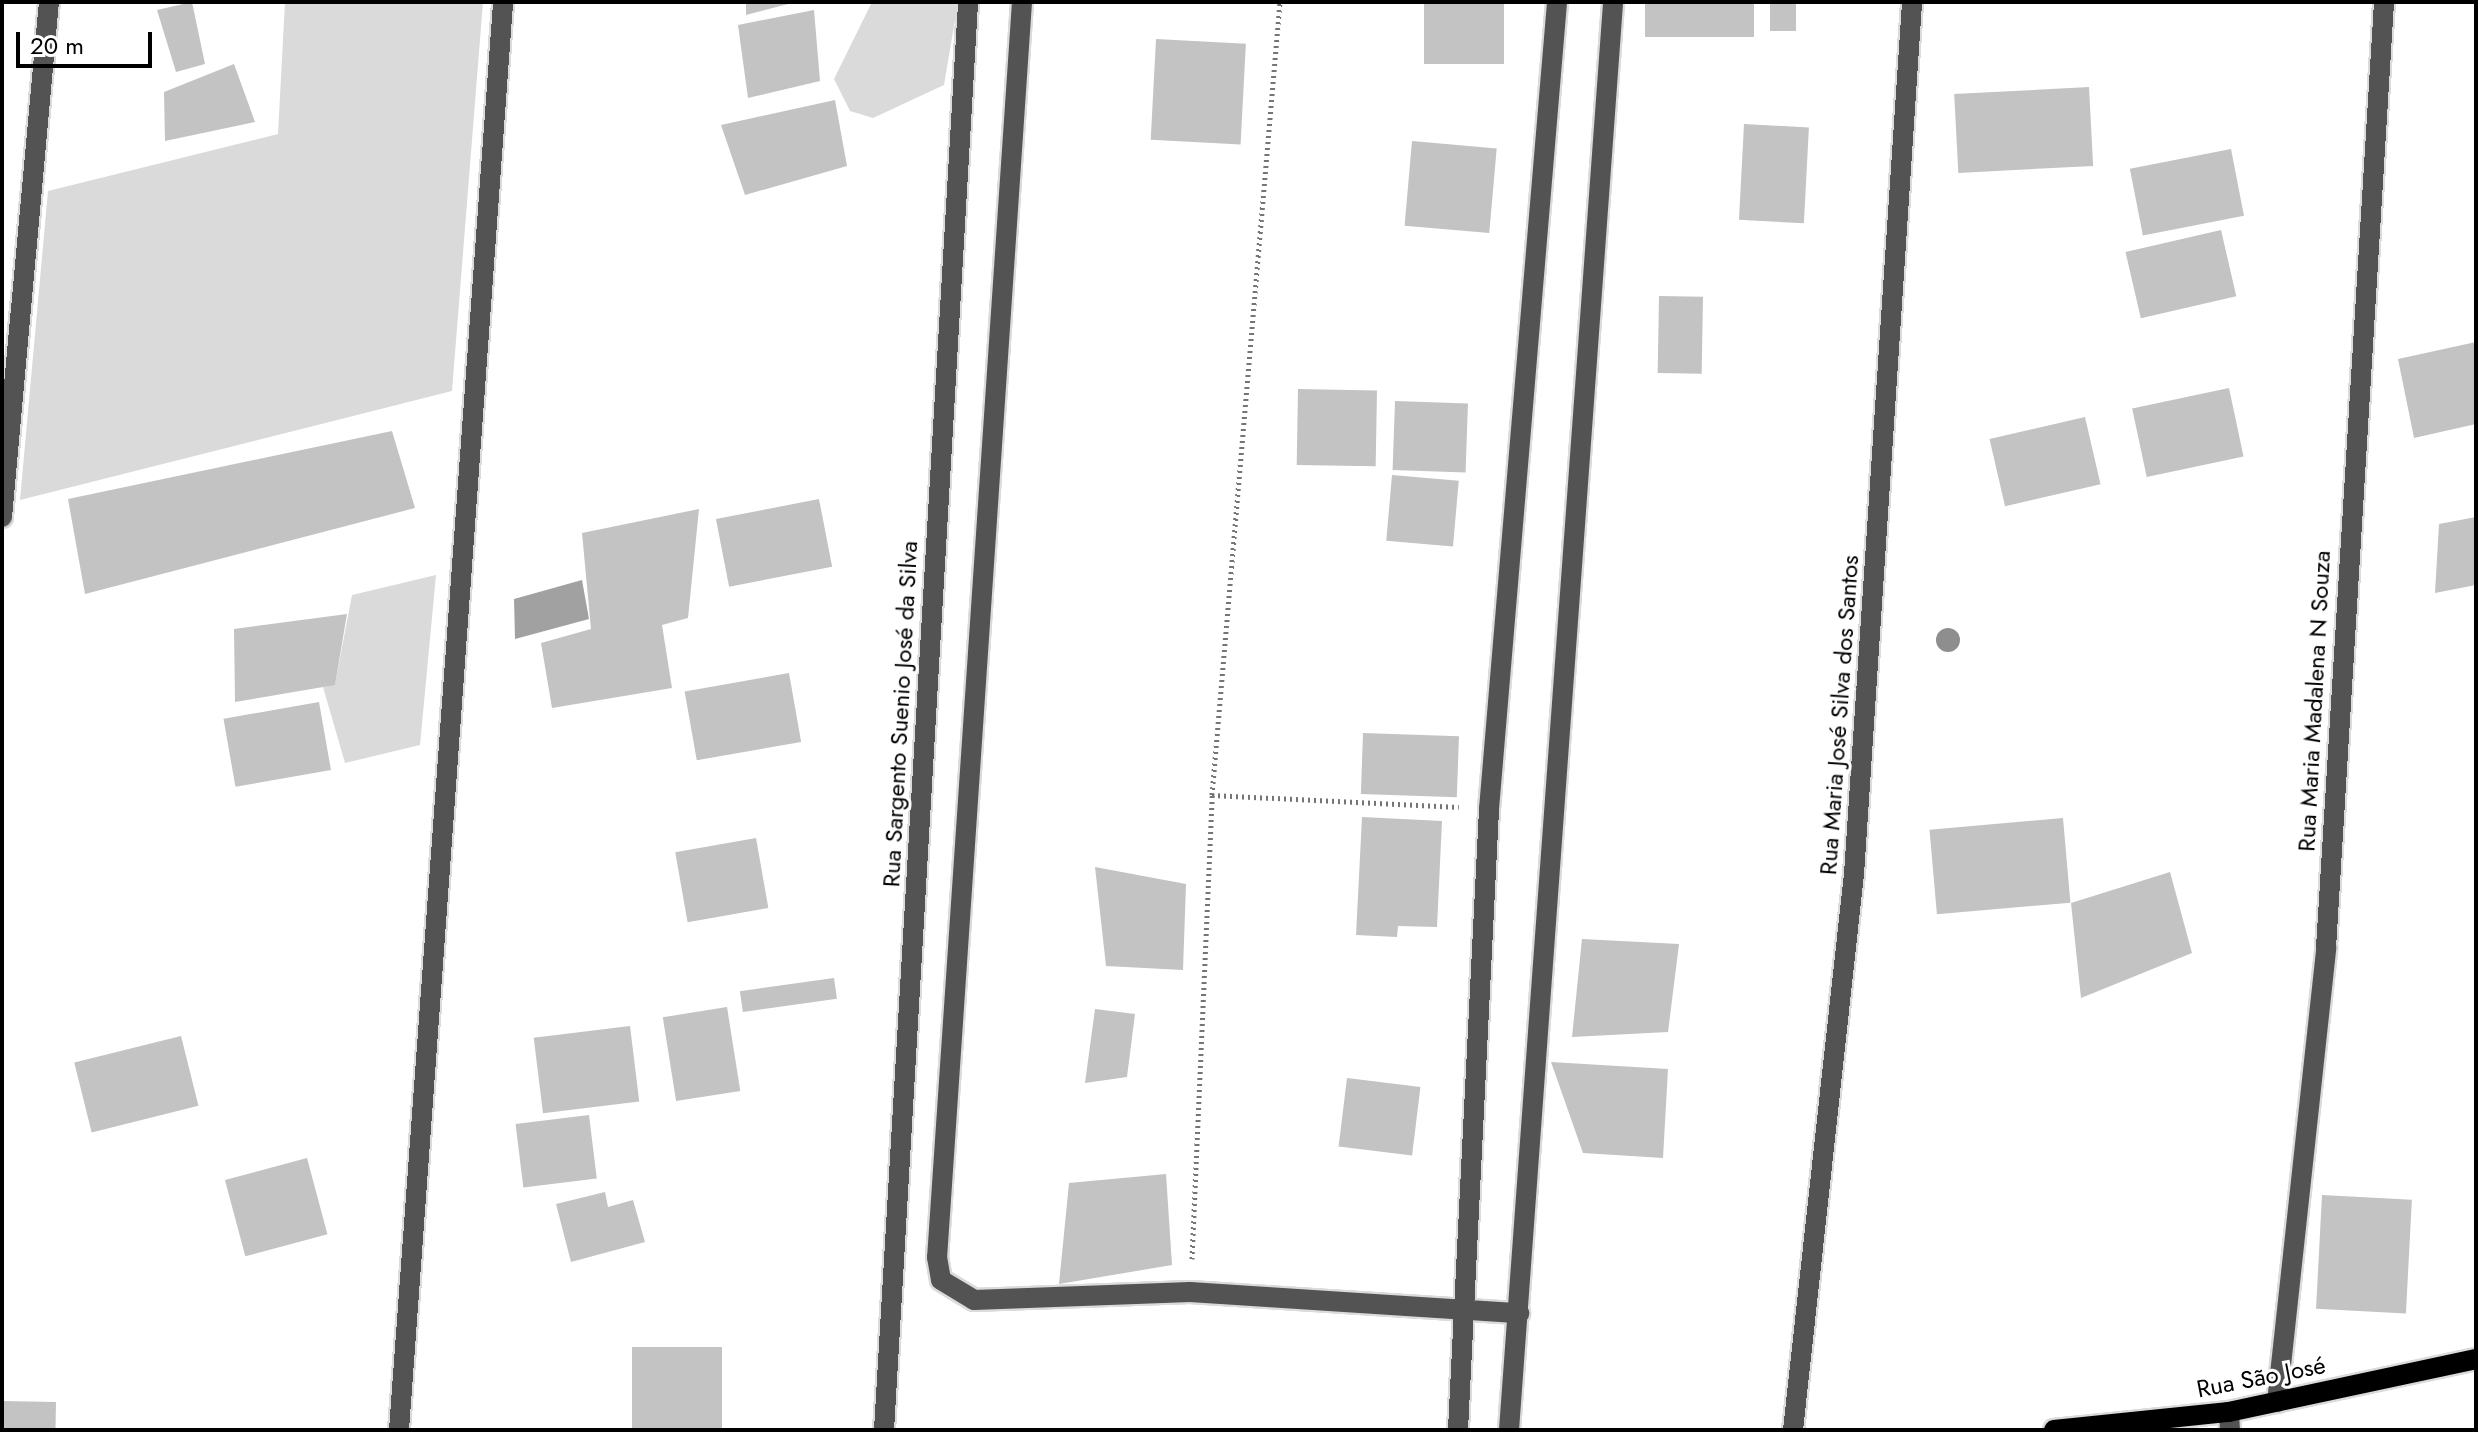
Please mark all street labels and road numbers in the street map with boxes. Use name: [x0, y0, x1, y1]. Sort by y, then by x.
street label: Rua Sargento Suenio José da Silva: [877, 540, 923, 888]
street label: Rua Maria Madalena N Souza: [2292, 550, 2336, 852]
street label: Rua Maria José Silva dos Santos: [1813, 554, 1865, 876]
street label: Rua São José: [2194, 1350, 2328, 1404]

